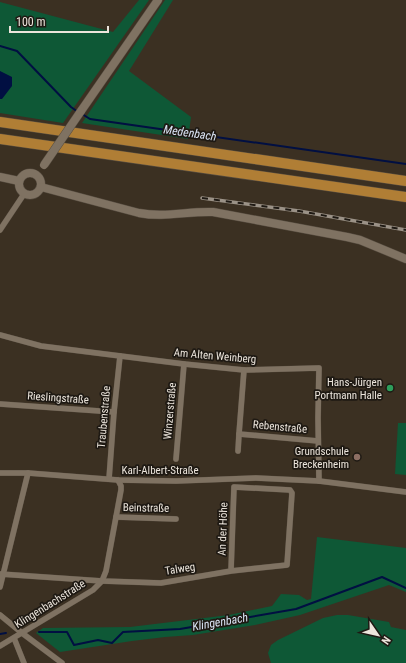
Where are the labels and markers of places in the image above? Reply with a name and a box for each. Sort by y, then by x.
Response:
place label: Hans-Jürgen Portmann Halle [315,376,382,402]
marker: Hans-Jürgen Portmann Halle [385,383,395,393]
place label: Grundschule Breckenheim [293,445,349,471]
marker: Grundschule Breckenheim [352,452,362,462]

